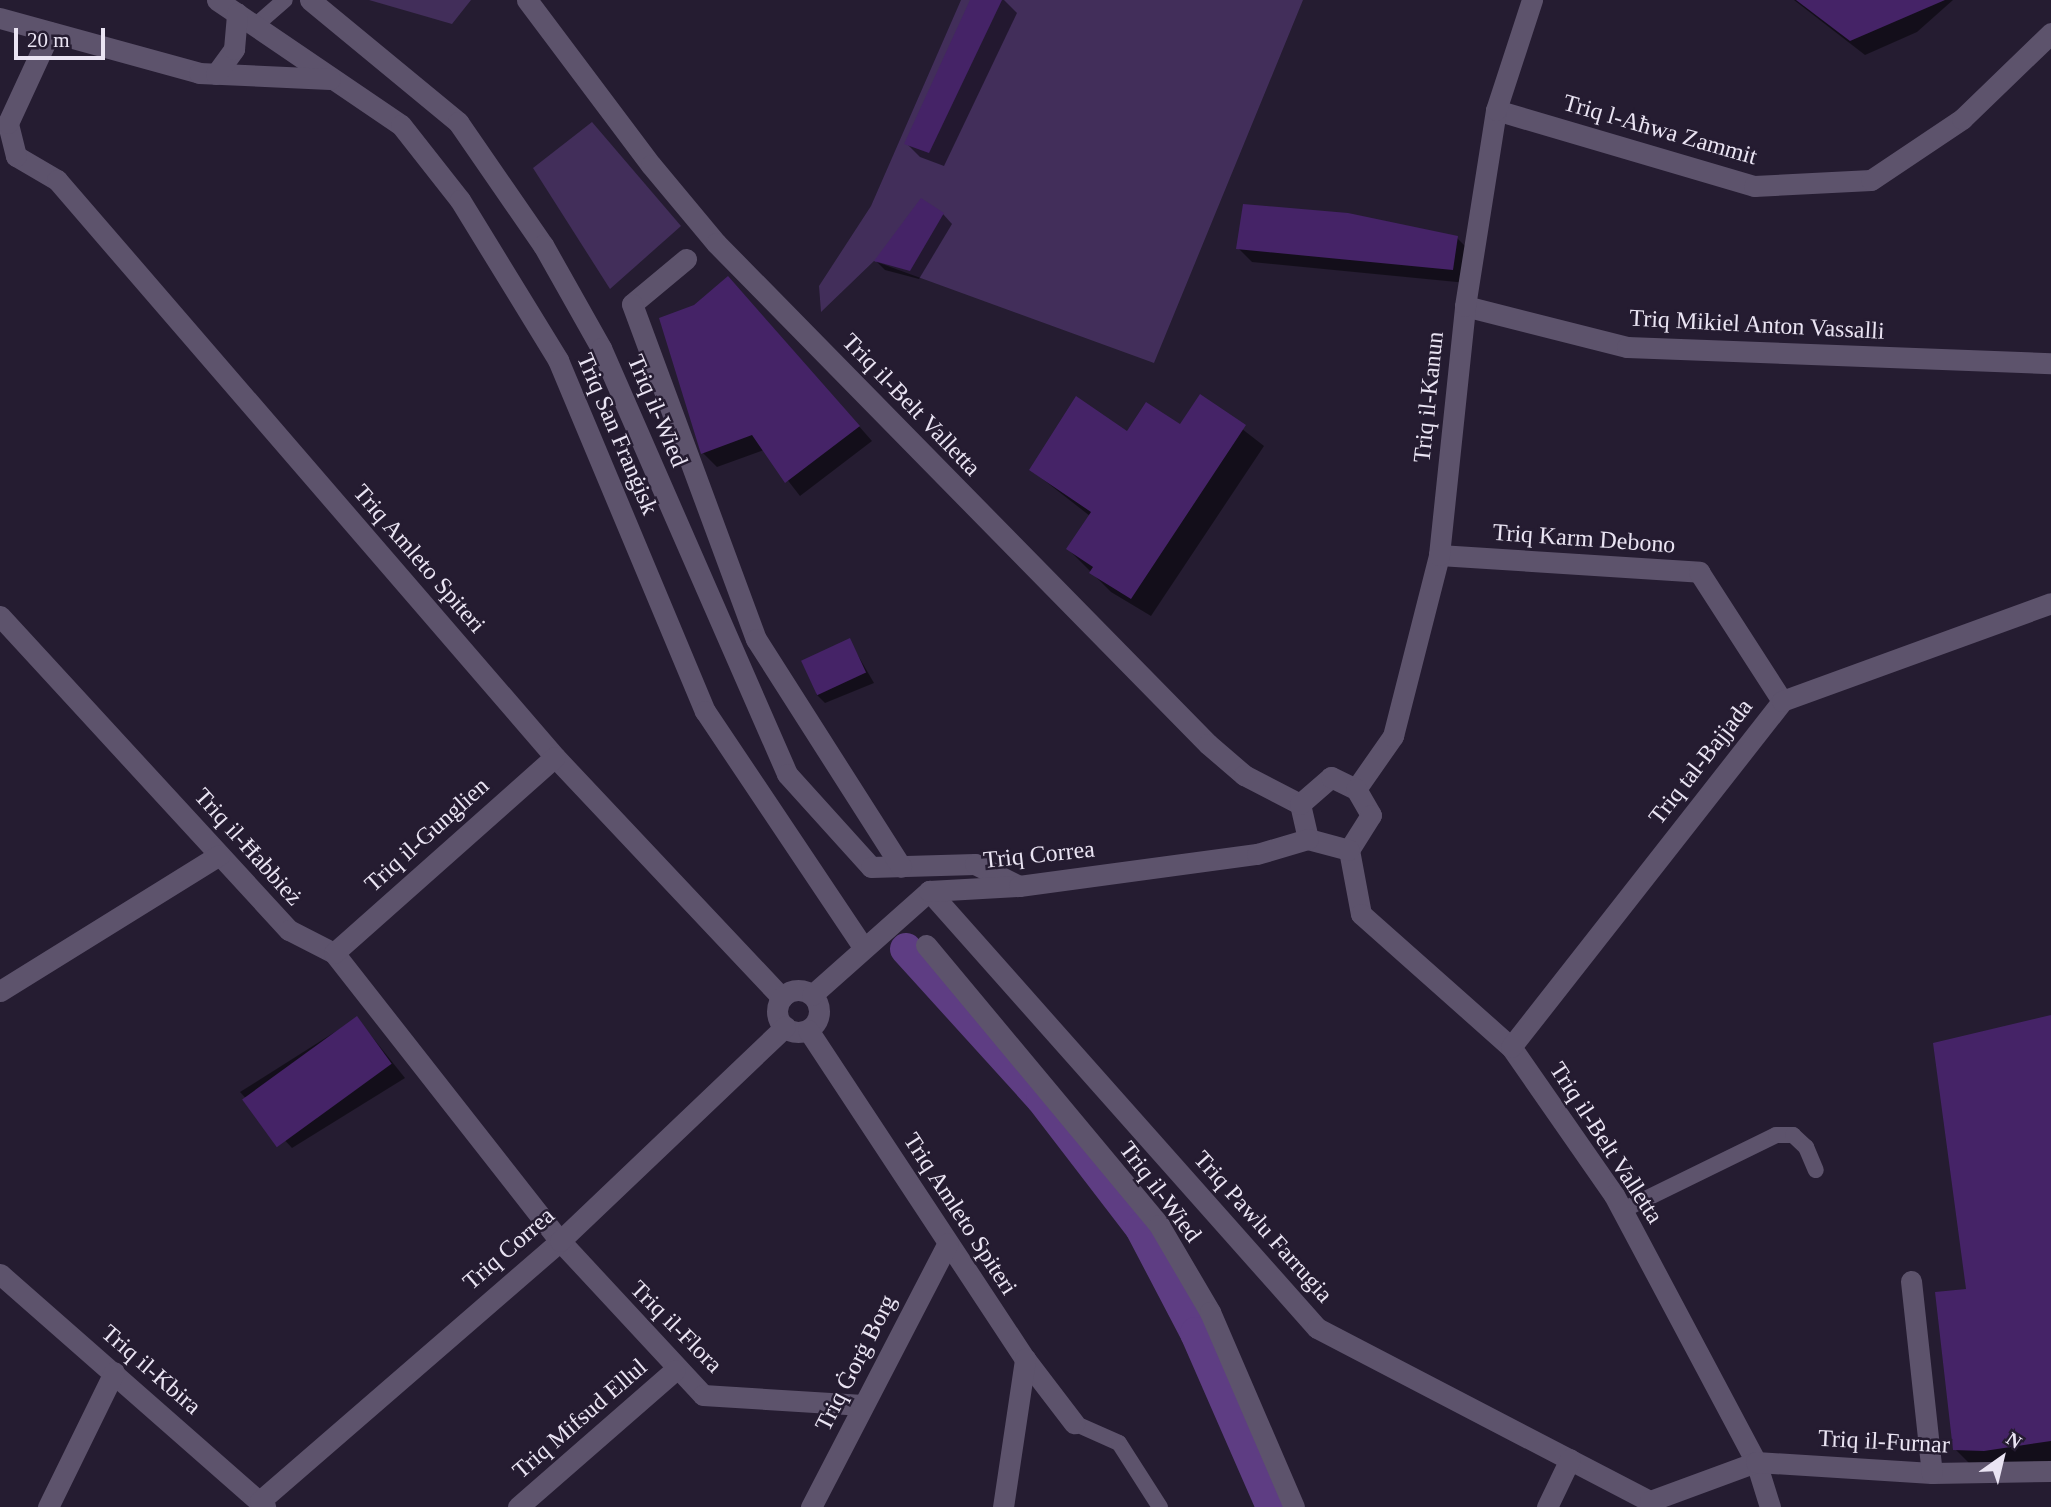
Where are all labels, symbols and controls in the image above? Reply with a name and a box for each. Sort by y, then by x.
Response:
scale bar [18,14,108,58]
text: 20 m [27,28,70,52]
street label: Triq l-Aħwa Zammit [1560,89,1760,171]
street label: Triq Mikiel Anton Vassalli [1628,304,1886,346]
street label: Triq il-Belt Valletta [836,328,986,482]
street label: Triq il-Kanun [1408,330,1450,464]
street label: Triq San Franġisk [570,349,664,519]
street label: Triq il-Wied [621,351,693,471]
street label: Triq Amleto Spiteri [346,478,492,640]
street label: Triq Karm Debono [1492,518,1676,560]
street label: Triq tal-Bajjada [1643,693,1759,831]
street label: Triq il-Gunglien [359,772,495,898]
street label: Triq il-Ħabbież [188,782,308,912]
street label: Triq Correa [982,835,1096,875]
street label: Triq il-Belt Valletta [1543,1057,1669,1229]
street label: Triq Amleto Spiteri [897,1127,1023,1301]
street label: Triq il-Wied [1113,1136,1207,1248]
street label: Triq Pawlu Farrugia [1187,1145,1339,1309]
street label: Triq Correa [457,1201,561,1297]
street label: Triq il-Flora [624,1275,728,1379]
street label: Triq Ġorġ Borg [809,1290,903,1436]
street label: Triq il-Kbira [95,1319,207,1421]
street label: Triq Mifsud Ellul [507,1353,653,1485]
north arrow [1967,1423,2037,1493]
street label: Triq il-Furnar [1817,1424,1951,1460]
text: N [2002,1428,2026,1453]

